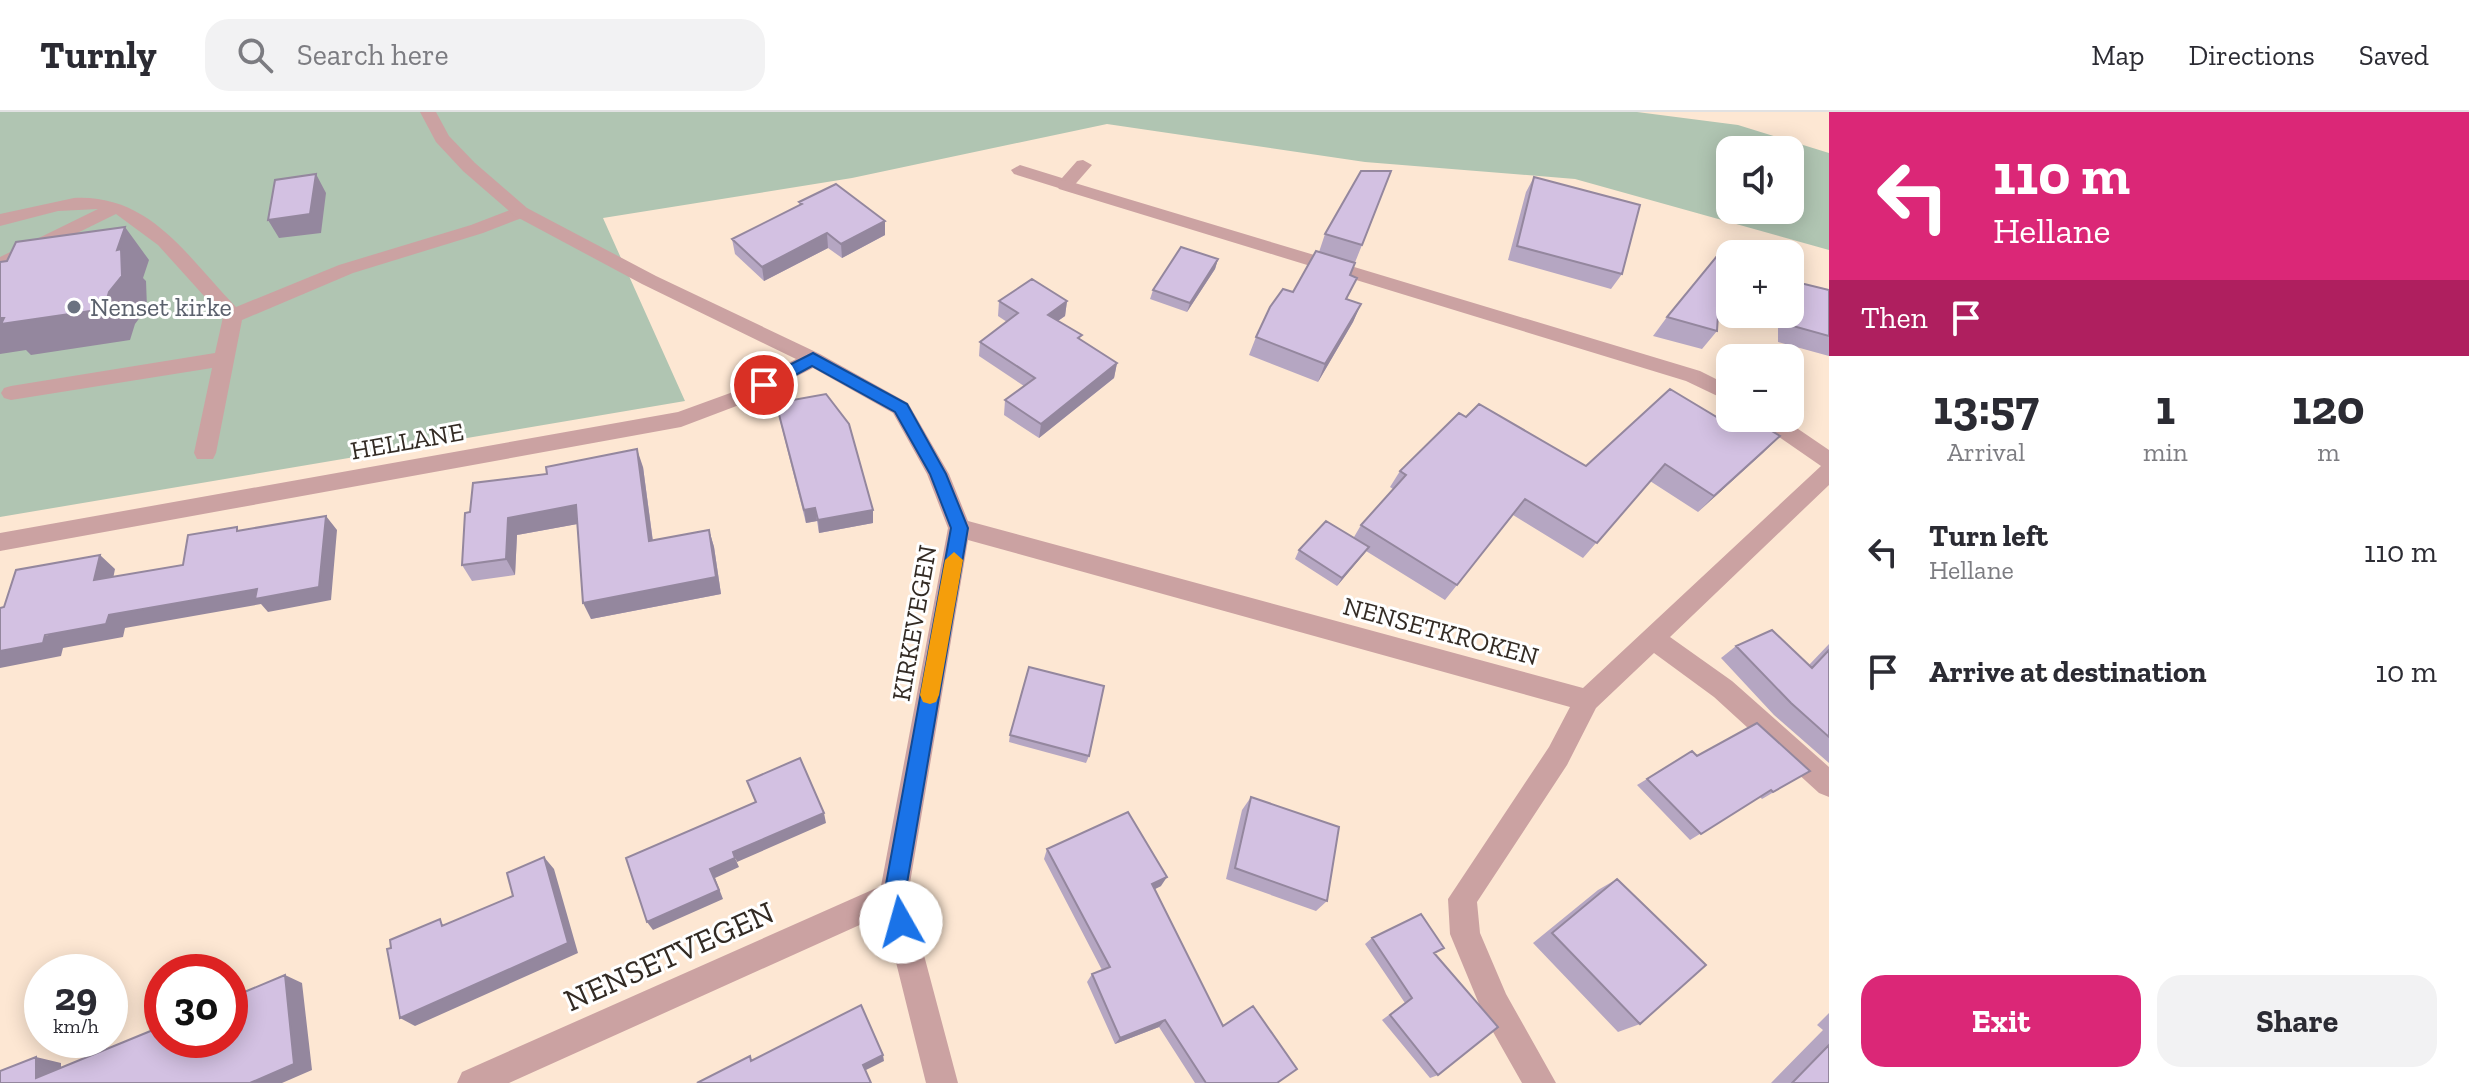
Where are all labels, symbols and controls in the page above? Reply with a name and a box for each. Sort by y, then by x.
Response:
search box [205,19,765,91]
text: Turnly [40,32,157,78]
icon: search [233,33,277,77]
text: Search here [297,37,449,73]
text: Map [2091,39,2144,72]
text: Directions [2188,39,2315,72]
text: Saved [2359,39,2429,72]
map controls [1716,136,1804,432]
button: sound [1716,136,1804,224]
text: 110 m [1993,141,2130,208]
icon: left [1861,144,1965,248]
text: Hellane [1993,209,2110,252]
button: + [1716,240,1804,328]
place label: Nenset kirke [90,291,232,323]
icon: arrive [1944,296,1988,340]
marker: Nenset kirke [65,298,83,316]
text: Then [1861,300,1928,336]
button: − [1716,344,1804,432]
pin [730,351,798,419]
icon: arrive [742,363,786,407]
text: 13:57 [1933,379,2039,436]
text: 1 [2156,379,2175,436]
text: 120 [2292,379,2365,436]
street label: HELLANE [348,415,466,467]
text: Arrival [1947,436,2025,468]
text: min [2143,436,2188,468]
text: m [2317,436,2340,468]
text: Turn left [1929,518,2048,554]
icon: left [1861,530,1905,574]
text: 110 m [2364,534,2437,570]
street label: KIRKEVEGEN [885,543,943,703]
text: Hellane [1929,554,2014,586]
street label: NENSETKROKEN [1340,589,1542,673]
icon: arrive [1861,650,1905,694]
text: Arrive at destination [1929,654,2206,690]
text: 10 m [2375,654,2437,690]
position arrow [859,880,943,964]
street label: NENSETVEGEN [558,893,780,1019]
speed limit sign: 30 [144,954,248,1058]
text: 29 [55,972,97,1020]
button: Exit [1861,975,2141,1067]
button: Share [2157,975,2437,1067]
text: km/h [53,1014,99,1038]

